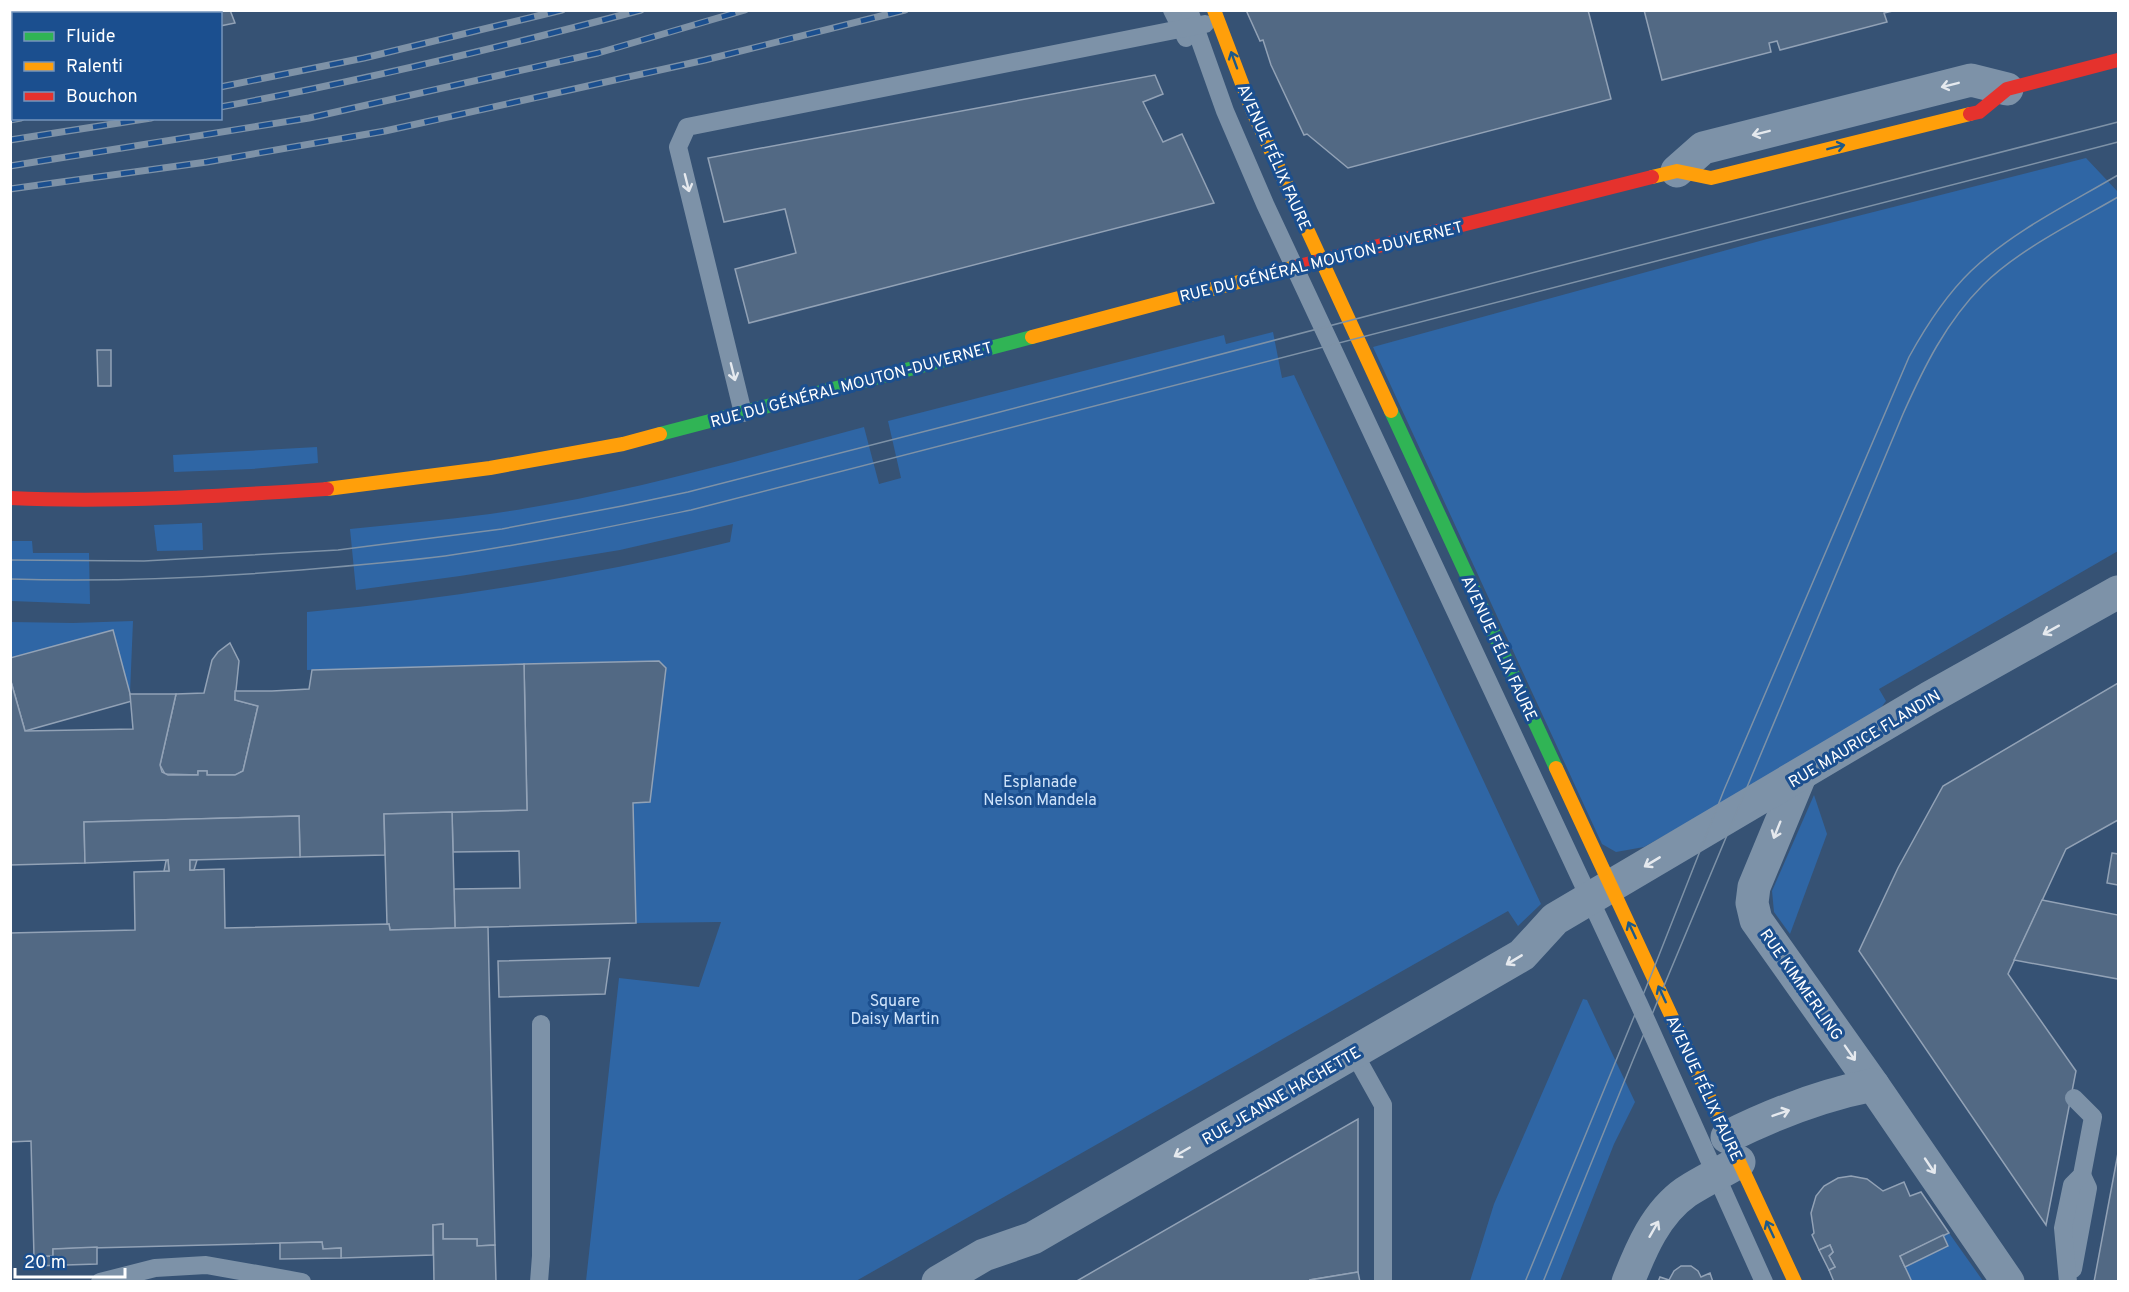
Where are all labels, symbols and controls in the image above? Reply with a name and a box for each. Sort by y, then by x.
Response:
legend [12,12,222,120]
text: Fluide [66,26,115,49]
one-way arrow [1227,51,1238,70]
text: Ralenti [66,56,123,79]
one-way arrow [1941,80,1960,91]
street label: AVENUE FÉLIX FAURE [1232,81,1316,234]
text: Bouchon [66,86,138,109]
one-way arrow [1752,127,1771,139]
one-way arrow [1826,141,1845,153]
one-way arrow [681,173,693,192]
street label: RUE DU GÉNÉRAL MOUTON-DUVERNET [1177,216,1465,308]
street label: RUE DU GÉNÉRAL MOUTON-DUVERNET [708,337,995,433]
one-way arrow [727,362,739,381]
street label: AVENUE FÉLIX FAURE [1456,572,1543,725]
one-way arrow [2043,624,2060,636]
street label: RUE MAURICE FLANDIN [1785,686,1945,793]
park label: Esplanade Nelson Mandela [983,773,1097,811]
one-way arrow [1771,820,1782,839]
one-way arrow [1644,857,1661,869]
one-way arrow [1625,922,1637,940]
street label: RUE KIMMERLING [1755,926,1846,1045]
one-way arrow [1506,954,1523,966]
one-way arrow [1655,986,1667,1004]
park label: Square Daisy Martin [851,992,939,1030]
street label: AVENUE FÉLIX FAURE [1661,1012,1748,1165]
street label: RUE JEANNE HACHETTE [1199,1043,1365,1150]
one-way arrow [1844,1045,1856,1061]
one-way arrow [1771,1106,1789,1117]
one-way arrow [1174,1147,1191,1159]
one-way arrow [1923,1157,1936,1174]
one-way arrow [1763,1220,1775,1238]
one-way arrow [1648,1221,1660,1238]
scale bar [15,1241,124,1279]
text: 20 m [24,1252,66,1275]

